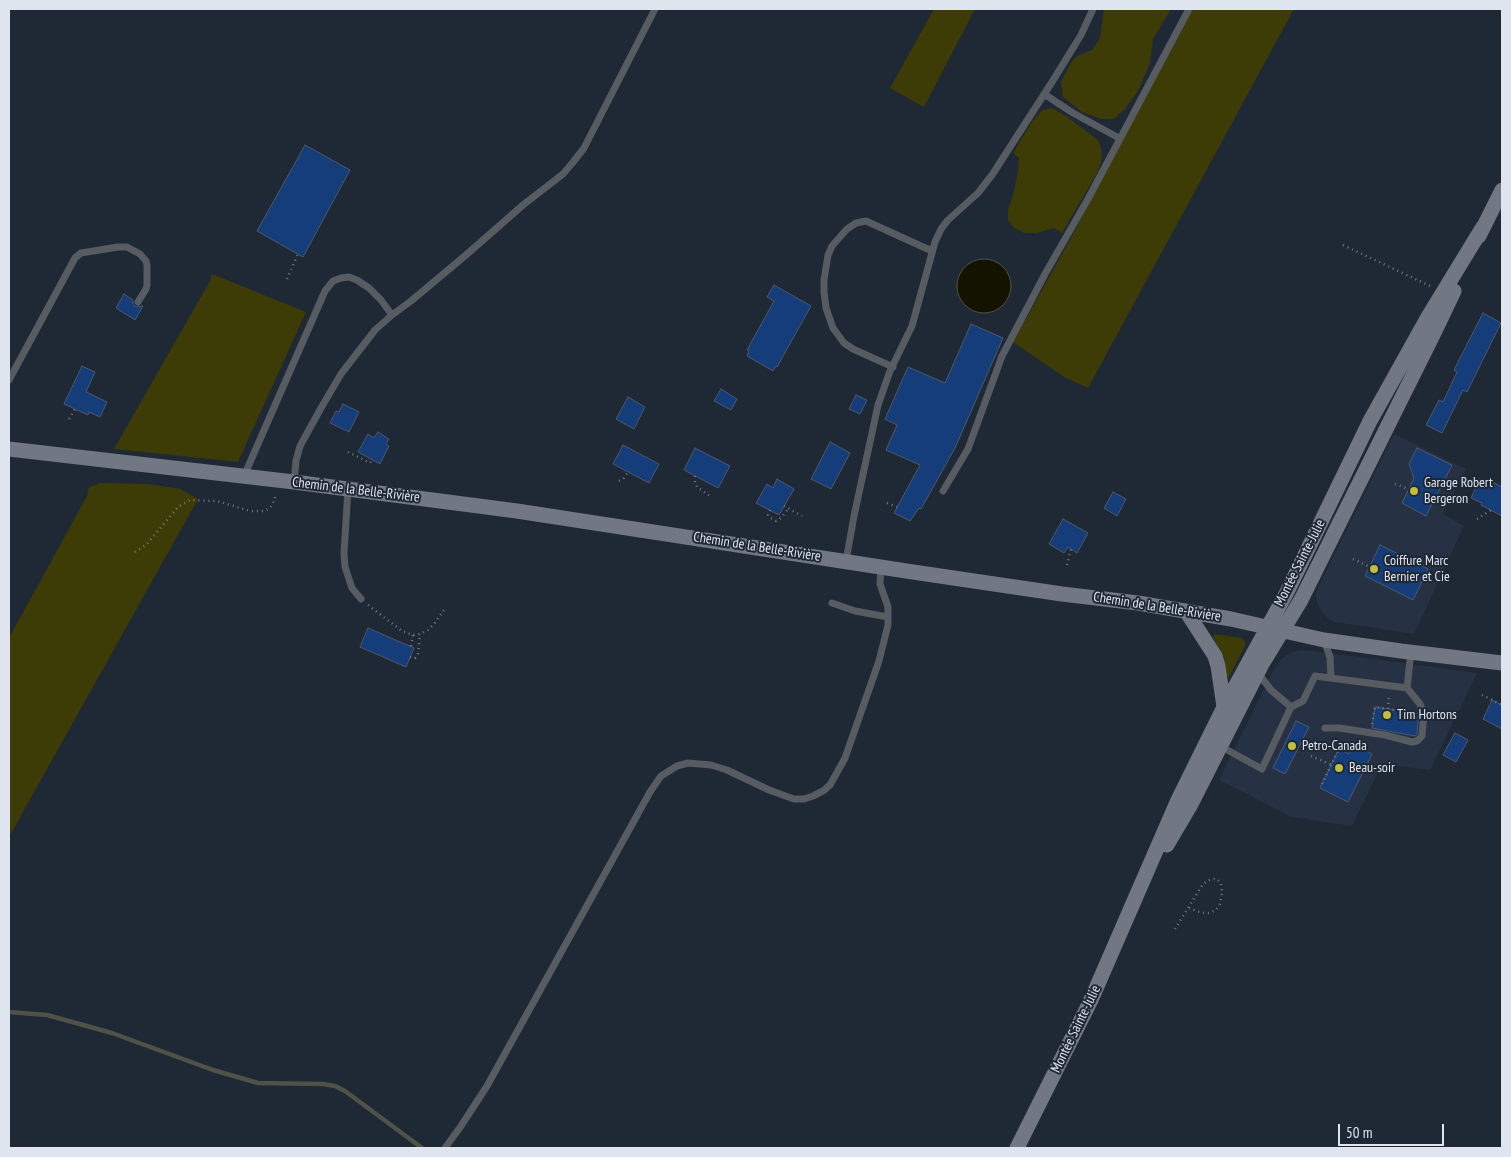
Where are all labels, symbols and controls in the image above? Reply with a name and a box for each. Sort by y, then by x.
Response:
street label: Chemin de la Belle-Rivière [291,474,421,506]
place label: Garage Robert Bergeron [1424,475,1493,508]
marker: Garage Robert Bergeron [1408,485,1420,497]
street label: Montée Sainte-Julie [1271,517,1329,609]
street label: Chemin de la Belle-Rivière [692,529,822,565]
place label: Coiffure Marc Bernier et Cie [1384,553,1450,586]
marker: Coiffure Marc Bernier et Cie [1368,563,1380,575]
street label: Chemin de la Belle-Rivière [1092,589,1222,625]
place label: Tim Hortons [1397,707,1457,723]
marker: Tim Hortons [1381,709,1393,721]
place label: Petro-Canada [1302,738,1367,754]
marker: Petro-Canada [1286,740,1298,752]
place label: Beau-soir [1349,760,1395,776]
marker: Beau-soir [1333,762,1345,774]
street label: Montée Sainte-Julie [1048,983,1104,1075]
scale bar [1341,1114,1447,1146]
text: 50 m [1346,1123,1372,1142]

